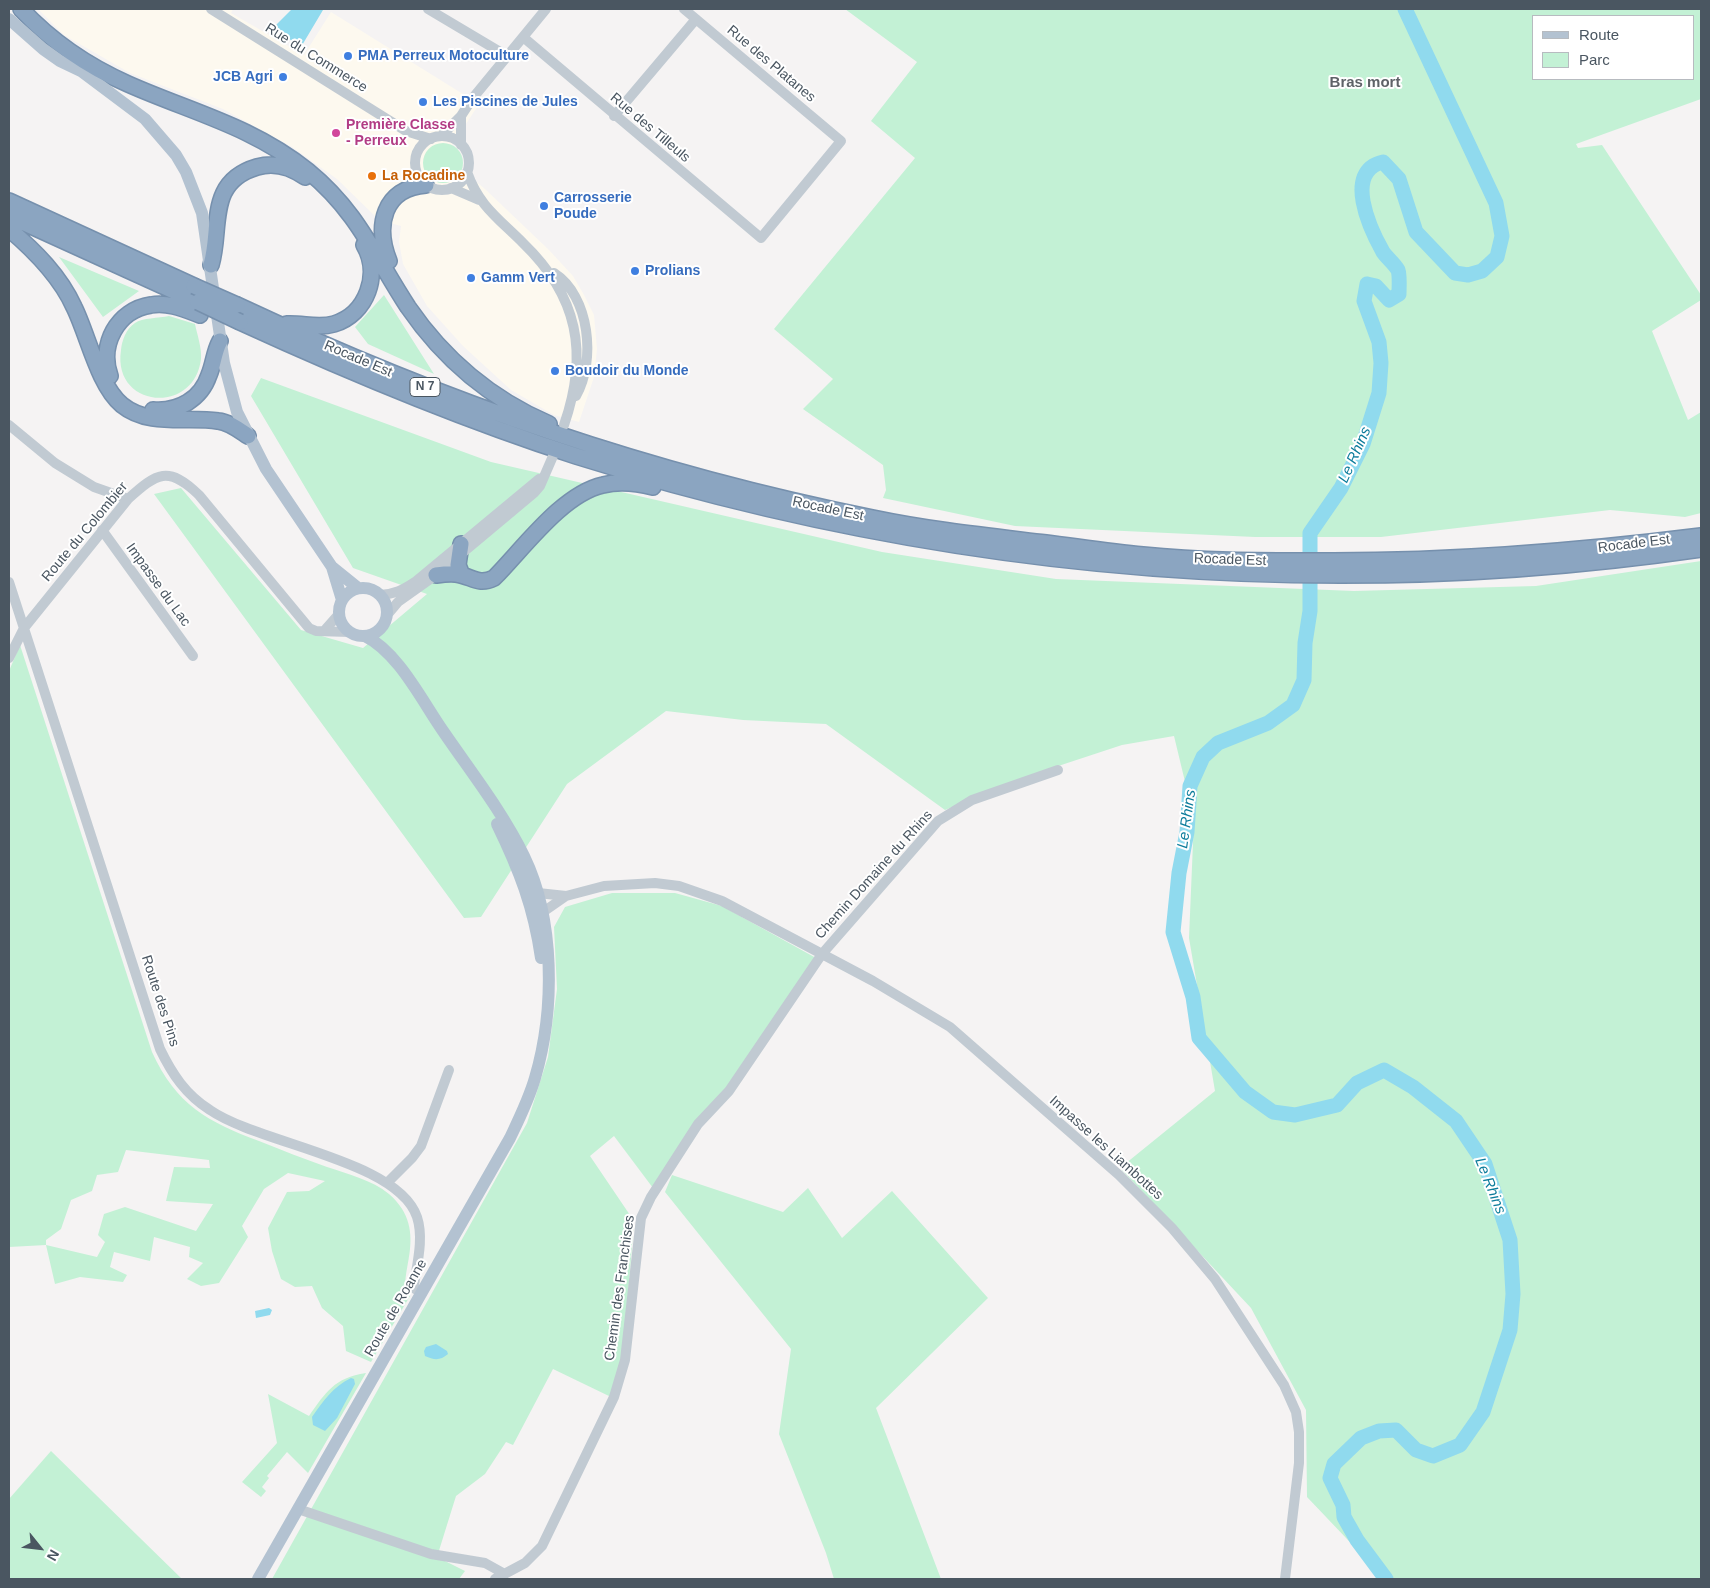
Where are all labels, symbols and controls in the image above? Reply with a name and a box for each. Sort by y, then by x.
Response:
legend [1532,15,1695,80]
street label: Rue du Commerce [262,20,370,96]
street label: Rue des Platanes [723,22,819,106]
text: Route [1579,26,1619,43]
place label: PMA Perreux Motoculture [358,48,529,64]
marker: PMA Perreux Motoculture [342,50,354,62]
text: Parc [1579,51,1610,68]
place label: JCB Agri [213,69,273,85]
marker: JCB Agri [277,71,289,83]
district label: Bras mort [1330,74,1400,92]
street label: Rue des Tilleuls [607,90,693,166]
place label: Les Piscines de Jules [433,94,578,110]
marker: Les Piscines de Jules [417,96,429,108]
place label: Première Classe - Perreux [346,117,455,150]
marker: Première Classe - Perreux [330,127,342,139]
place label: La Rocadine [382,168,465,184]
marker: La Rocadine [366,170,378,182]
place label: Carrosserie Poude [554,190,632,222]
marker: Carrosserie Poude [538,200,550,212]
place label: Prolians [645,263,700,279]
marker: Prolians [629,265,641,277]
place label: Gamm Vert [481,270,555,286]
marker: Gamm Vert [465,272,477,284]
street label: Rocade Est [321,337,395,381]
place label: Boudoir du Monde [565,363,689,379]
marker: Boudoir du Monde [549,365,561,377]
road number: N 7 [410,378,440,397]
water label: Le Rhins [1335,424,1375,486]
street label: Route du Colombier [39,479,131,585]
street label: Rocade Est [791,493,865,525]
street label: Rocade Est [1597,531,1671,557]
street label: Impasse du Lac [122,540,194,630]
street label: Rocade Est [1194,550,1266,570]
water label: Le Rhins [1174,788,1200,850]
street label: Chemin Domaine du Rhins [812,807,936,943]
street label: Route des Pins [137,953,183,1049]
street label: Impasse les Liambottes [1046,1093,1166,1203]
water label: Le Rhins [1471,1155,1509,1217]
street label: Chemin des Franchises [601,1214,639,1362]
street label: Route de Roanne [361,1256,431,1360]
north arrow [15,1523,65,1573]
text: N [44,1547,63,1564]

